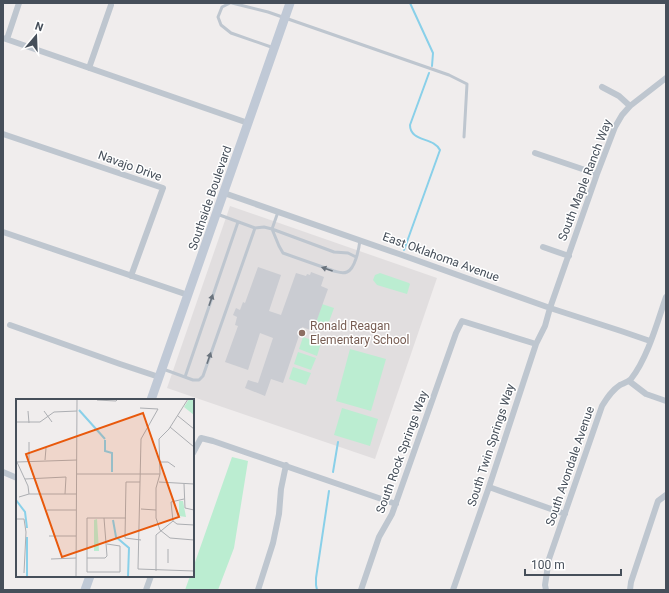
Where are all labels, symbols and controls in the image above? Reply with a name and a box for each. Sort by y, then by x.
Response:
north arrow [16,16,56,56]
text: N [33,20,45,35]
street label: South Maple Ranch Way [555,117,615,243]
street label: Southside Boulevard [186,144,234,252]
street label: Navajo Drive [96,148,164,184]
street label: East Oklahoma Avenue [381,229,501,285]
one-way arrow [321,265,333,271]
one-way arrow [209,294,215,306]
place label: Ronald Reagan Elementary School [310,319,410,347]
marker: Ronald Reagan Elementary School [297,328,307,338]
one-way arrow [207,352,213,364]
street label: South Twin Springs Way [465,382,518,508]
street label: South Rock Springs Way [373,388,431,515]
inset map [16,399,194,577]
street label: South Avondale Avenue [543,404,597,528]
scale bar [525,551,621,577]
text: 100 m [531,558,565,572]

